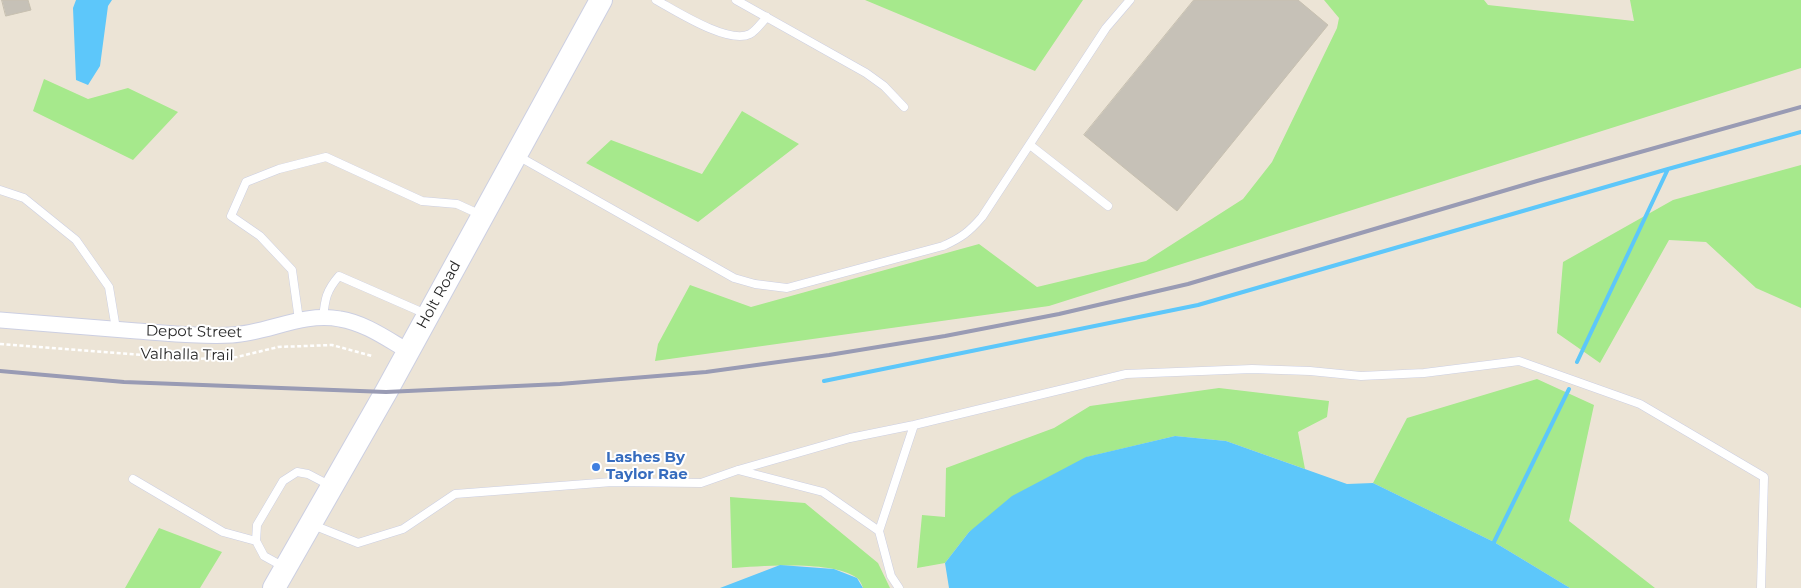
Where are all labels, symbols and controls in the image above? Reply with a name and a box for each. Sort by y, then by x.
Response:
street label: Holt Road [413,258,465,332]
street label: Depot Street [146,322,242,342]
street label: Valhalla Trail [140,345,234,365]
place label: Lashes By Taylor Rae [606,449,688,484]
marker: Lashes By Taylor Rae [590,461,602,473]

